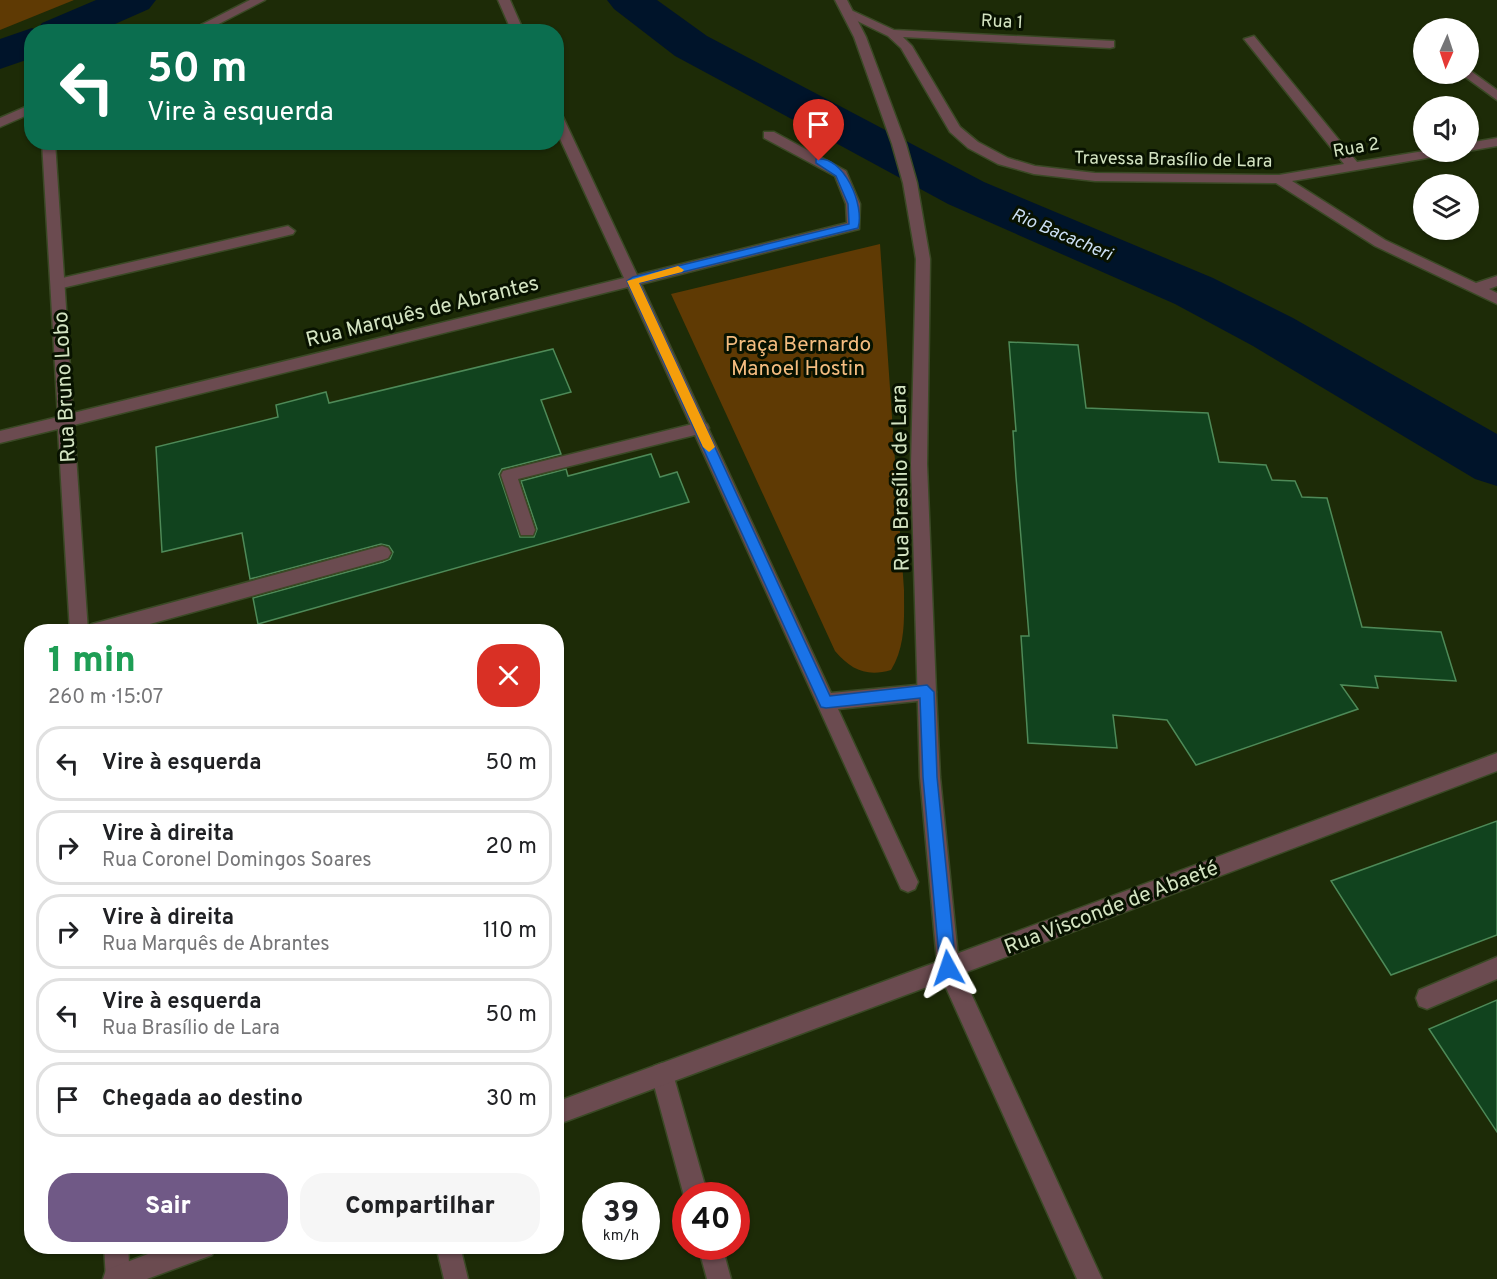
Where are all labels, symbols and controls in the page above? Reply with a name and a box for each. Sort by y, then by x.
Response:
street label: Rua 1 [980,10,1024,35]
north arrow [1413,18,1479,84]
map controls [1413,18,1479,240]
text: 50 m [147,44,248,97]
icon: left [48,48,126,126]
text: Vire à esquerda [147,96,334,130]
button: sound [1413,96,1479,162]
pin [793,99,844,161]
icon: arrive [802,108,835,141]
street label: Rua 2 [1331,133,1381,164]
street label: Travessa Brasílio de Lara [1074,147,1272,174]
button: layers [1413,174,1479,240]
water label: Rio Bacacheri [1008,204,1117,268]
street label: Rua Marquês de Abrantes [303,270,542,354]
street label: Rua Bruno Lobo [48,311,83,463]
park label: Praça Bernardo Manoel Hostin [725,332,871,383]
street label: Rua Brasílio de Lara [886,384,917,572]
text: 1 min [48,639,136,685]
button: close [477,644,540,707]
text: 260 m · 15:07 [48,685,163,711]
icon: left [51,747,84,780]
text: Vire à esquerda [102,750,261,777]
text: 50 m [485,750,537,777]
text: Vire à direita [102,821,234,848]
icon: right [51,831,84,864]
text: 20 m [486,834,537,861]
text: Rua Coronel Domingos Soares [102,848,372,874]
street label: Rua Visconde de Abaeté [1001,855,1222,962]
text: Vire à direita [102,905,234,932]
icon: right [51,915,84,948]
text: 110 m [483,918,537,945]
text: Rua Marquês de Abrantes [102,932,330,958]
position arrow [916,936,980,1000]
text: Vire à esquerda [102,989,261,1016]
icon: left [51,999,84,1032]
text: 50 m [485,1002,537,1029]
text: Rua Brasílio de Lara [102,1016,280,1042]
icon: arrive [51,1083,84,1116]
text: Chegada ao destino [102,1086,303,1113]
text: 30 m [486,1086,537,1113]
button: Sair [48,1173,288,1242]
button: Compartilhar [300,1173,540,1242]
speed limit sign: 40 [672,1182,750,1260]
text: 39 [603,1195,639,1232]
text: km/h [603,1227,639,1246]

